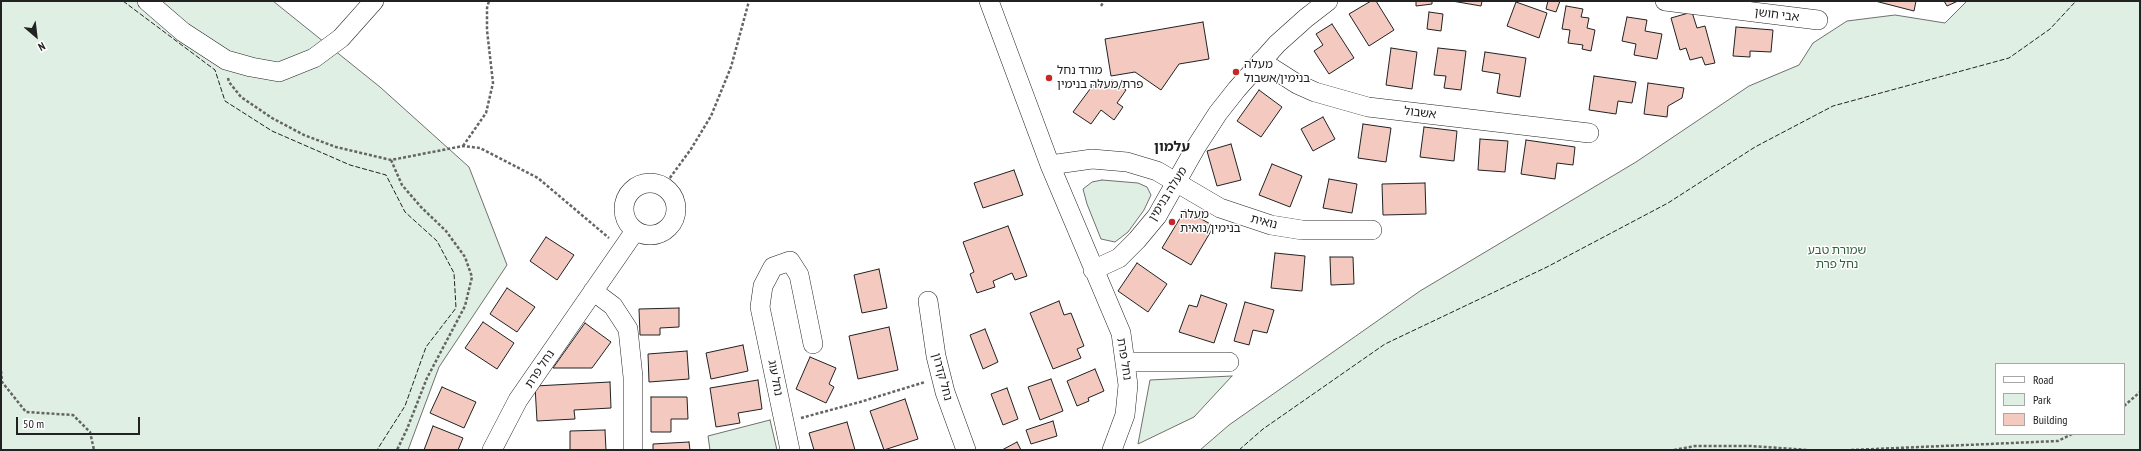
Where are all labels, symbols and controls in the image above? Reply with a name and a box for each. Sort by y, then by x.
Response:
street label: אבי חושן [1754,5,1800,25]
north arrow [16,16,56,56]
text: N [36,39,48,54]
place label: מעלה בנימין/אשבול [1244,58,1310,86]
place label: מורד נחל פרת/מעלה בנימין [1057,64,1143,92]
marker: מעלה בנימין/אשבול [1231,67,1241,77]
marker: מורד נחל פרת/מעלה בנימין [1044,73,1054,83]
street label: אשבול [1403,104,1437,122]
district label: עלמון [1154,139,1190,155]
street label: מעלה בנימין [1146,164,1190,224]
place label: מעלה בנימין/נואית [1180,208,1241,236]
street label: נואית [1249,212,1279,232]
marker: מעלה בנימין/נואית [1167,217,1177,227]
park label: שמורת טבע נחל פרת [1808,244,1866,272]
street label: נחל פרת [1114,337,1134,381]
street label: נחל פרת [522,347,558,391]
street label: נחל קדרון [929,352,955,402]
street label: נחל עוג [764,359,786,397]
legend [1995,363,2125,435]
text: Road [2033,372,2053,387]
text: Park [2033,392,2051,407]
scale bar [18,409,142,435]
text: Building [2033,412,2068,427]
text: 50 m [23,416,44,431]

